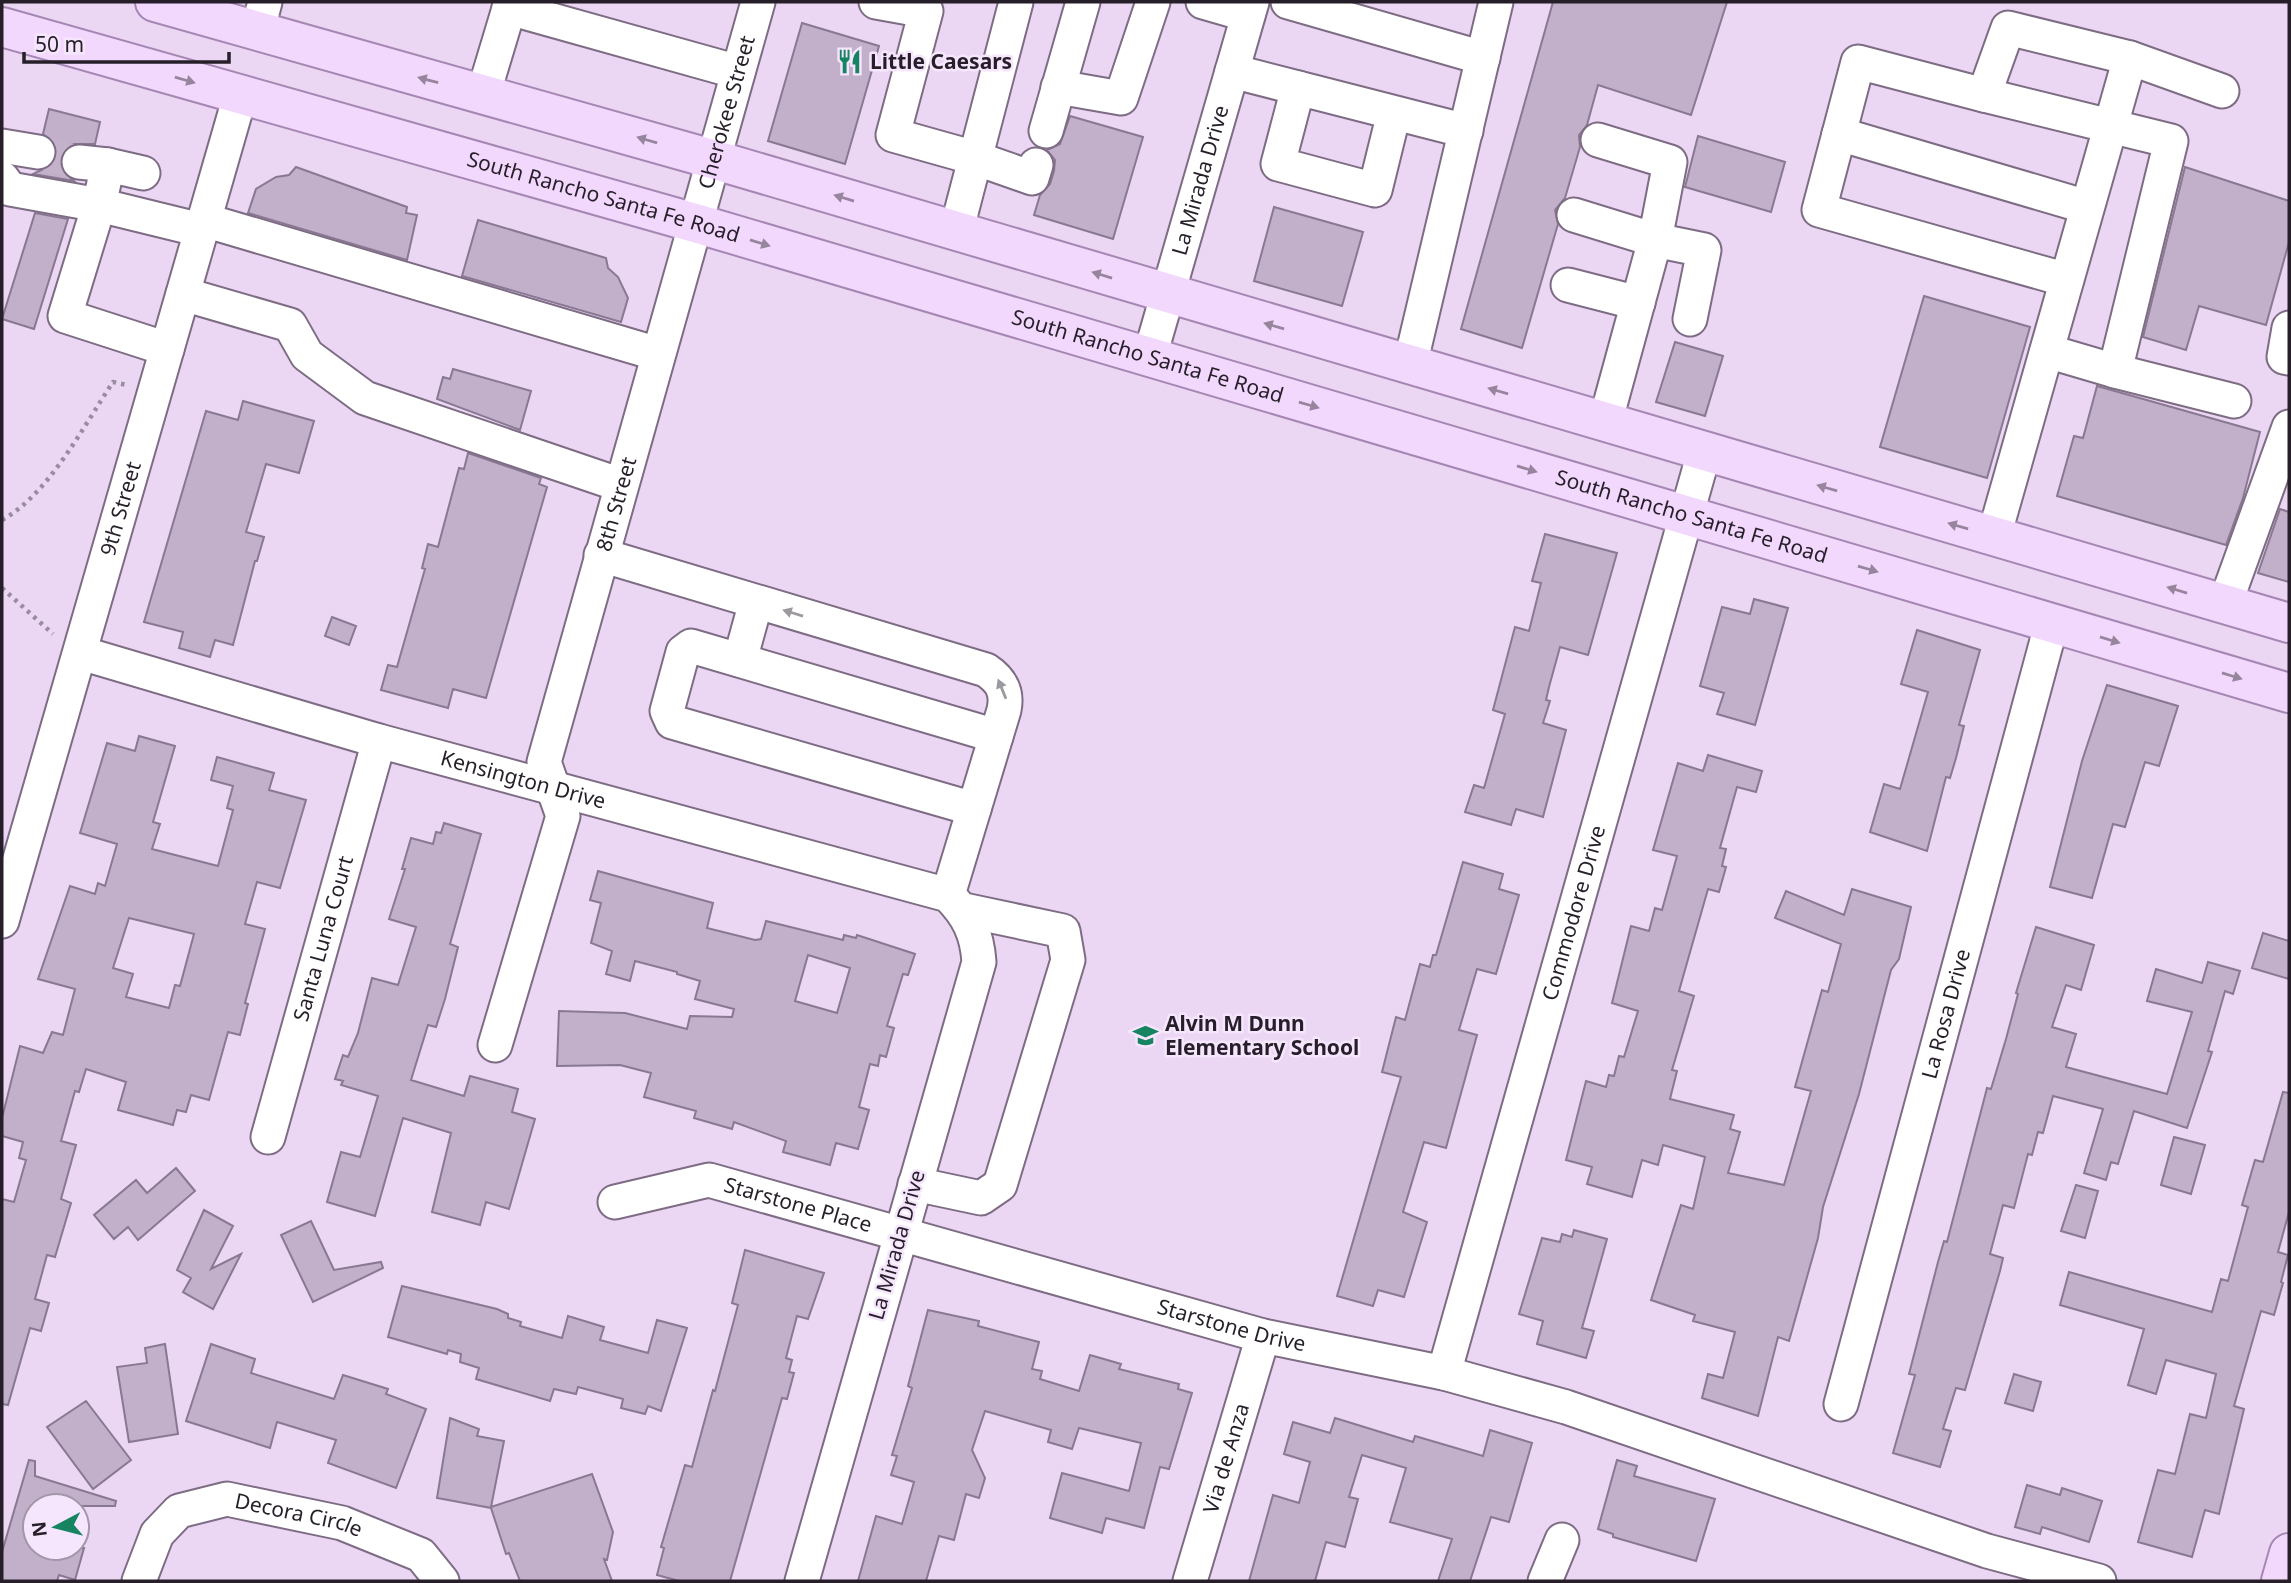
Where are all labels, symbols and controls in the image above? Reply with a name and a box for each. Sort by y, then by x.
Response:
scale bar [24,21,229,65]
text: 50 m [35,30,84,58]
street label: Cherokee Street [691,32,761,192]
place label: Little Caesars [870,47,1012,75]
restaurant icon: Little Caesars [836,48,864,76]
one-way arrow [417,74,438,84]
one-way arrow [174,75,196,86]
street label: La Mirada Drive [1165,102,1235,258]
one-way arrow [636,135,657,145]
street label: South Rancho Santa Fe Road [464,144,743,248]
one-way arrow [833,193,854,203]
one-way arrow [750,238,771,248]
one-way arrow [1092,270,1113,280]
street label: South Rancho Santa Fe Road [1009,302,1287,409]
one-way arrow [1263,320,1284,330]
one-way arrow [1487,385,1508,395]
one-way arrow [1298,400,1320,411]
street label: 8th Street [589,453,642,554]
street label: 9th Street [93,458,147,559]
street label: South Rancho Santa Fe Road [1552,462,1831,569]
one-way arrow [1517,464,1538,475]
one-way arrow [1816,483,1837,493]
one-way arrow [1947,520,1969,531]
one-way arrow [1858,565,1879,575]
one-way arrow [2166,584,2187,594]
one-way arrow [782,607,803,617]
one-way arrow [2100,635,2121,645]
one-way arrow [2221,671,2242,681]
one-way arrow [996,678,1007,699]
street label: Kensington Drive [438,743,609,815]
street label: Commodore Drive [1535,822,1611,1004]
street label: Santa Luna Court [286,852,359,1024]
street label: La Rosa Drive [1914,946,1976,1082]
place label: Alvin M Dunn Elementary School [1165,1009,1359,1061]
school or university icon: Alvin M Dunn Elementary School [1131,1022,1159,1050]
street label: La Mirada Drive [861,1166,931,1323]
street label: Starstone Place [721,1170,875,1238]
street label: Starstone Drive [1154,1292,1308,1357]
street label: Via de Anza [1196,1400,1255,1516]
street label: Decora Circle [233,1486,367,1543]
north arrow [21,1492,91,1562]
text: N [25,1520,53,1538]

